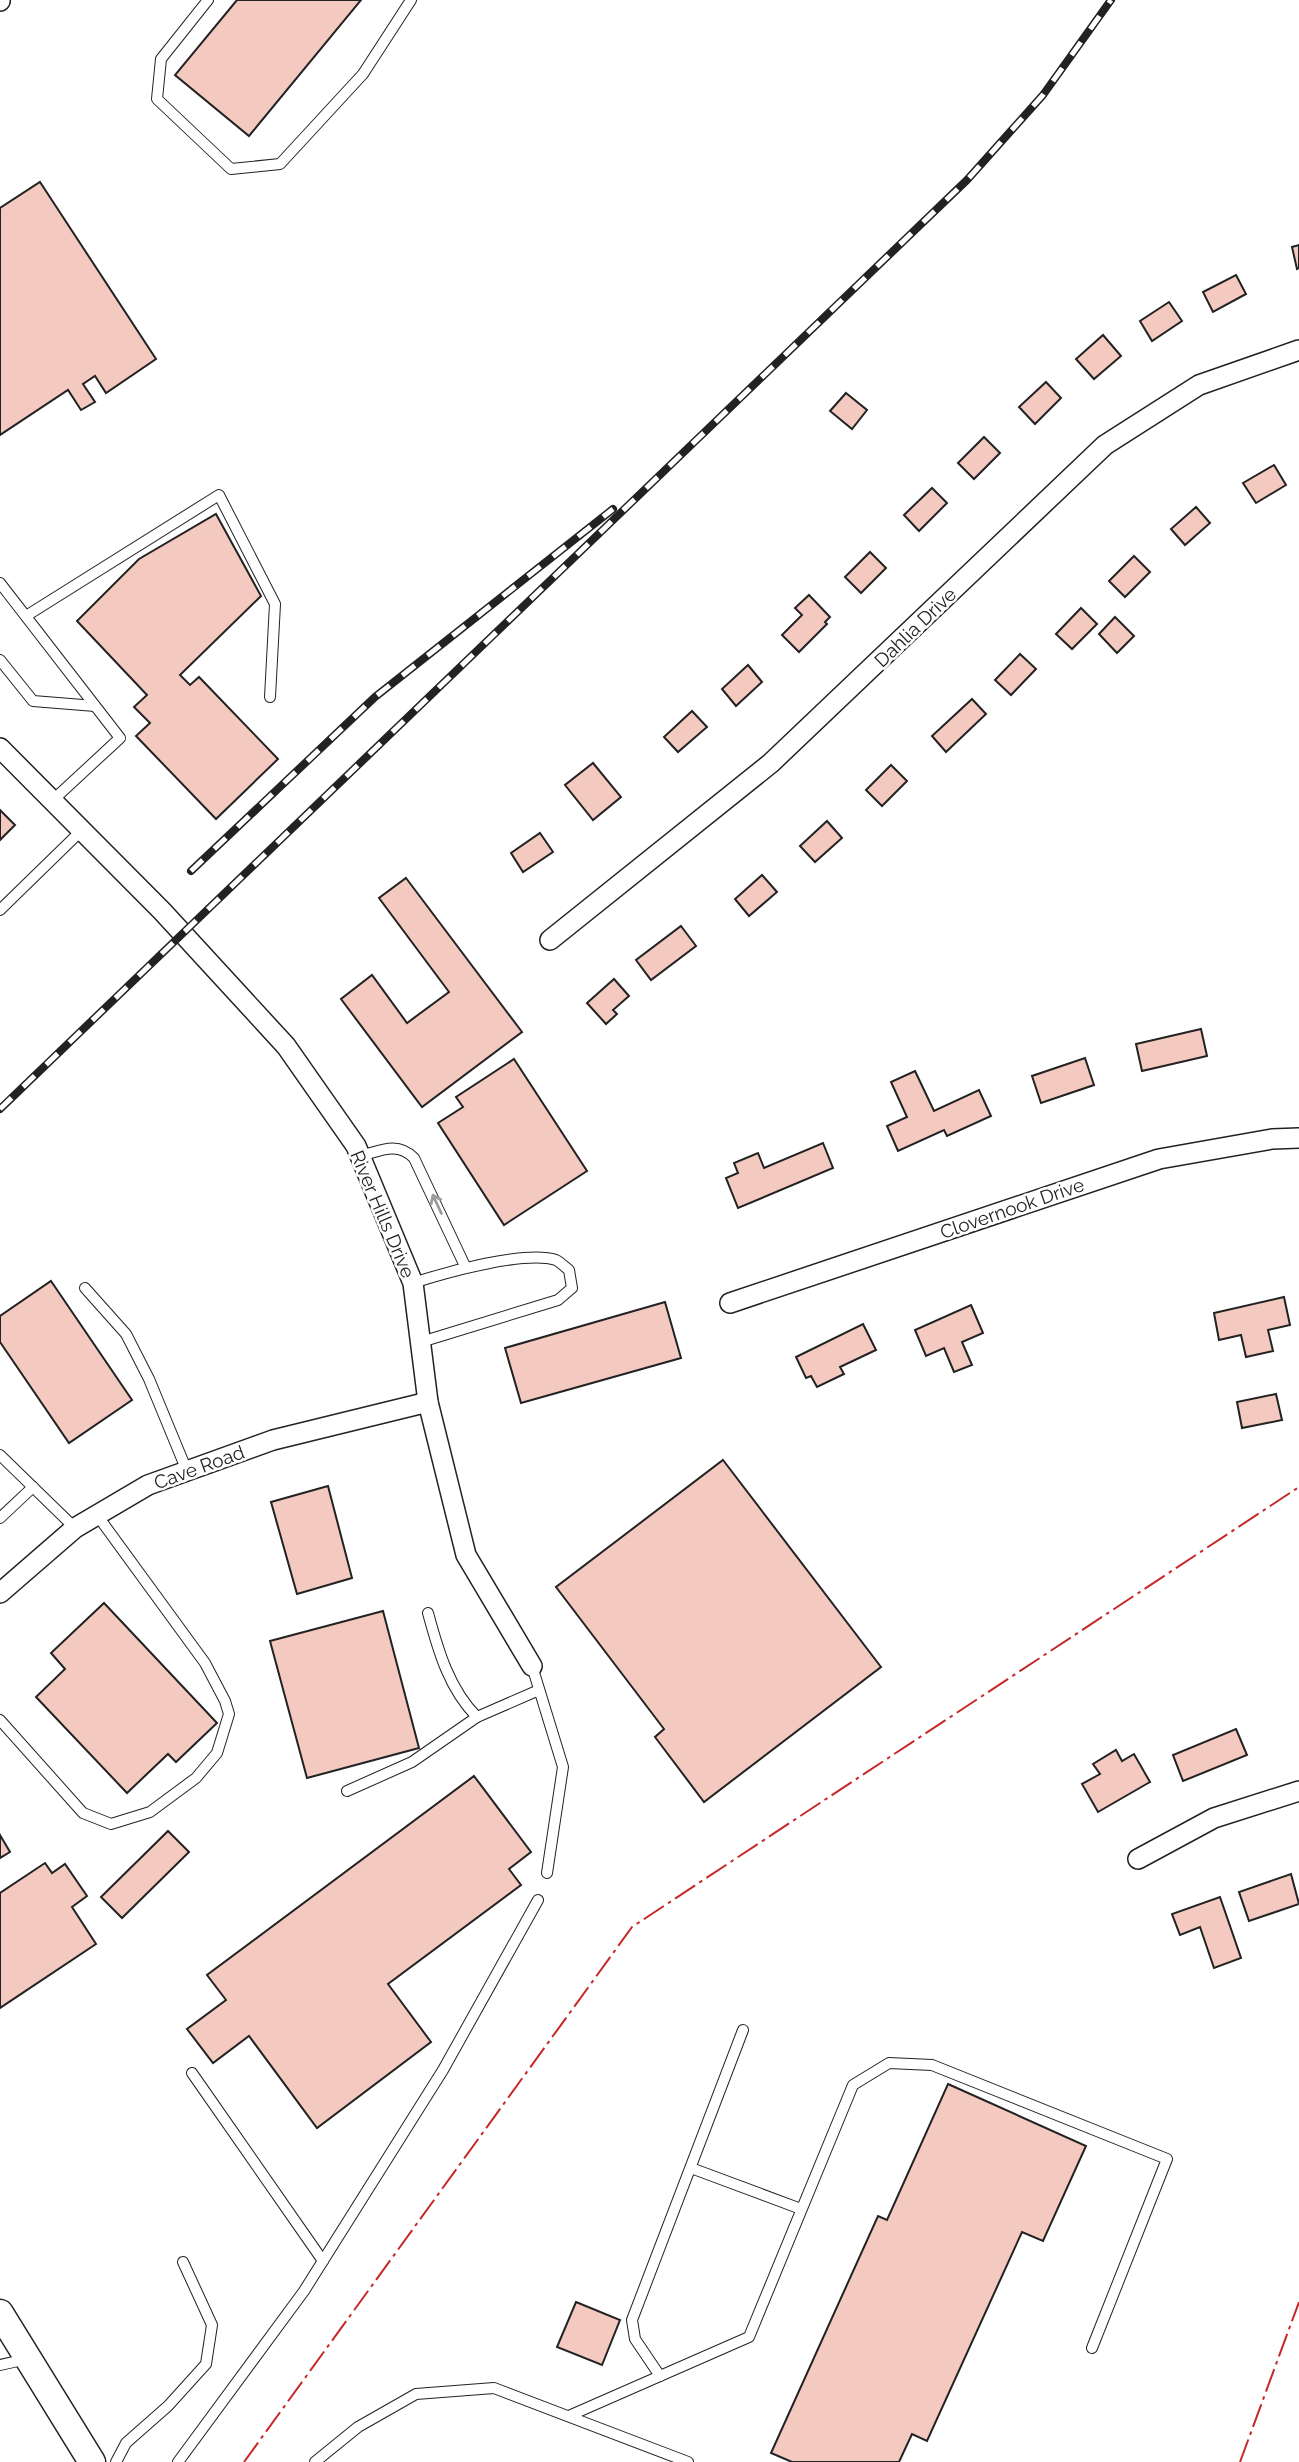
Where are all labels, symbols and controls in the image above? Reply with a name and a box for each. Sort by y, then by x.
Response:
street label: Dahlia Drive [870,583,960,671]
street label: River Hills Drive [346,1147,420,1281]
street label: Clovernook Drive [937,1173,1087,1243]
one-way arrow [430,1194,443,1215]
street label: Cave Road [151,1441,247,1493]

